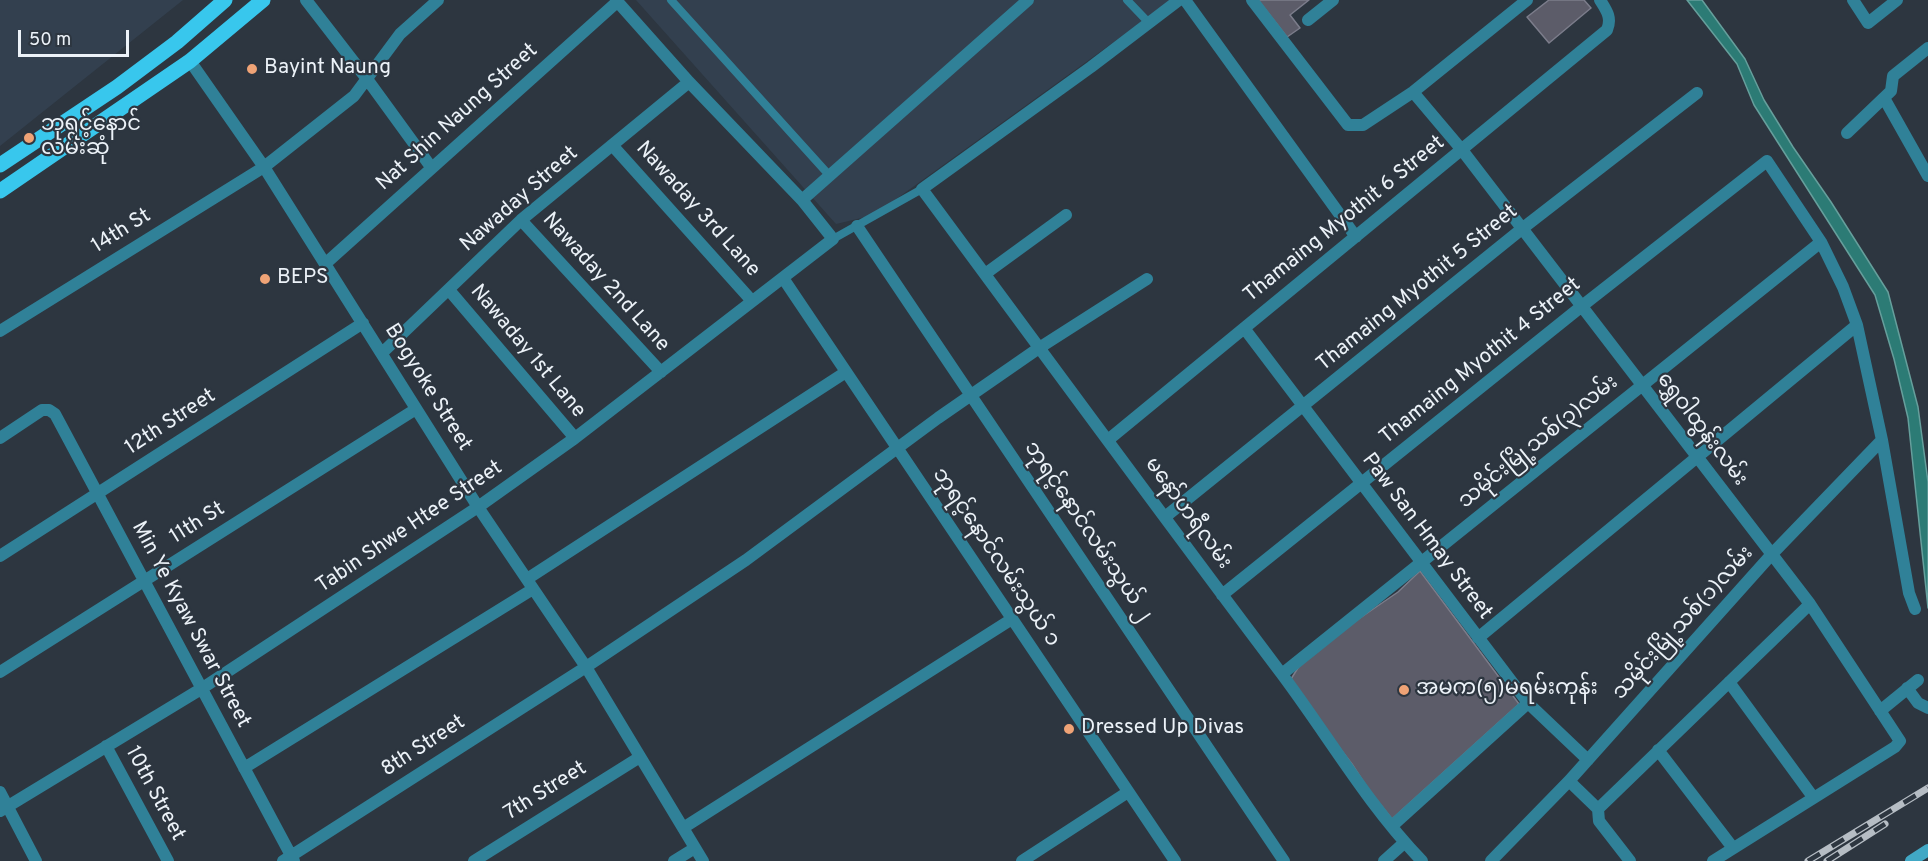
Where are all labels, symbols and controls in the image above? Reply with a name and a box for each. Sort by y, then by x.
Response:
scale bar [21,18,132,56]
text: 50 m [29,29,71,52]
street label: Nat Shin Naung Street [372,39,544,197]
place label: Bayint Naung [264,56,391,82]
marker: Bayint Naung [245,62,259,76]
place label: ဘုရင့်နောင် လမ်းဆုံ [41,113,141,163]
marker: ဘုရင့်နောင် လမ်းဆုံ [22,131,36,145]
street label: Thamaing Myothit 6 Street [1240,131,1450,309]
street label: Nawaday 3rd Lane [630,137,764,283]
street label: Nawaday Street [456,142,584,258]
street label: Thamaing Myothit 5 Street [1312,200,1524,378]
street label: 14th St [88,204,156,260]
street label: Nawaday 2nd Lane [536,208,674,358]
place label: BEPS [277,266,329,292]
marker: BEPS [258,272,272,286]
street label: Thamaing Myothit 4 Street [1375,273,1587,451]
street label: Nawaday 1st Lane [464,280,590,424]
street label: Bogyoke Street [378,320,476,456]
street label: ရွှေဝါထွန်းလမ်း [1650,368,1752,492]
street label: သမိုင်းမြို့သစ်(၃)လမ်း [1454,371,1624,515]
street label: 12th Street [121,384,221,462]
street label: ဘုရင့်နောင်လမ်းသွယ် ၂ [1017,437,1157,627]
street label: Paw San Hmay Street [1355,449,1497,625]
street label: မနော်ဟရီလမ်း [1138,453,1236,575]
street label: Tabin Shwe Htee Street [312,456,508,600]
street label: ဘုရင့်နောင်လမ်းသွယ် ၁ [926,464,1064,652]
street label: 11th St [166,497,230,551]
street label: Min Ye Kyaw Swar Street [125,518,255,732]
street label: သမိုင်းမြို့သစ်(၁)လမ်း [1608,542,1760,706]
place label: အမက(၅)မရမ်းကုန်း [1416,677,1598,703]
marker: အမက(၅)မရမ်းကုန်း [1397,683,1411,697]
street label: 8th Street [377,711,471,783]
place label: Dressed Up Divas [1081,716,1244,742]
marker: Dressed Up Divas [1062,722,1076,736]
street label: 10th Street [119,742,189,846]
street label: 7th Street [500,757,592,827]

